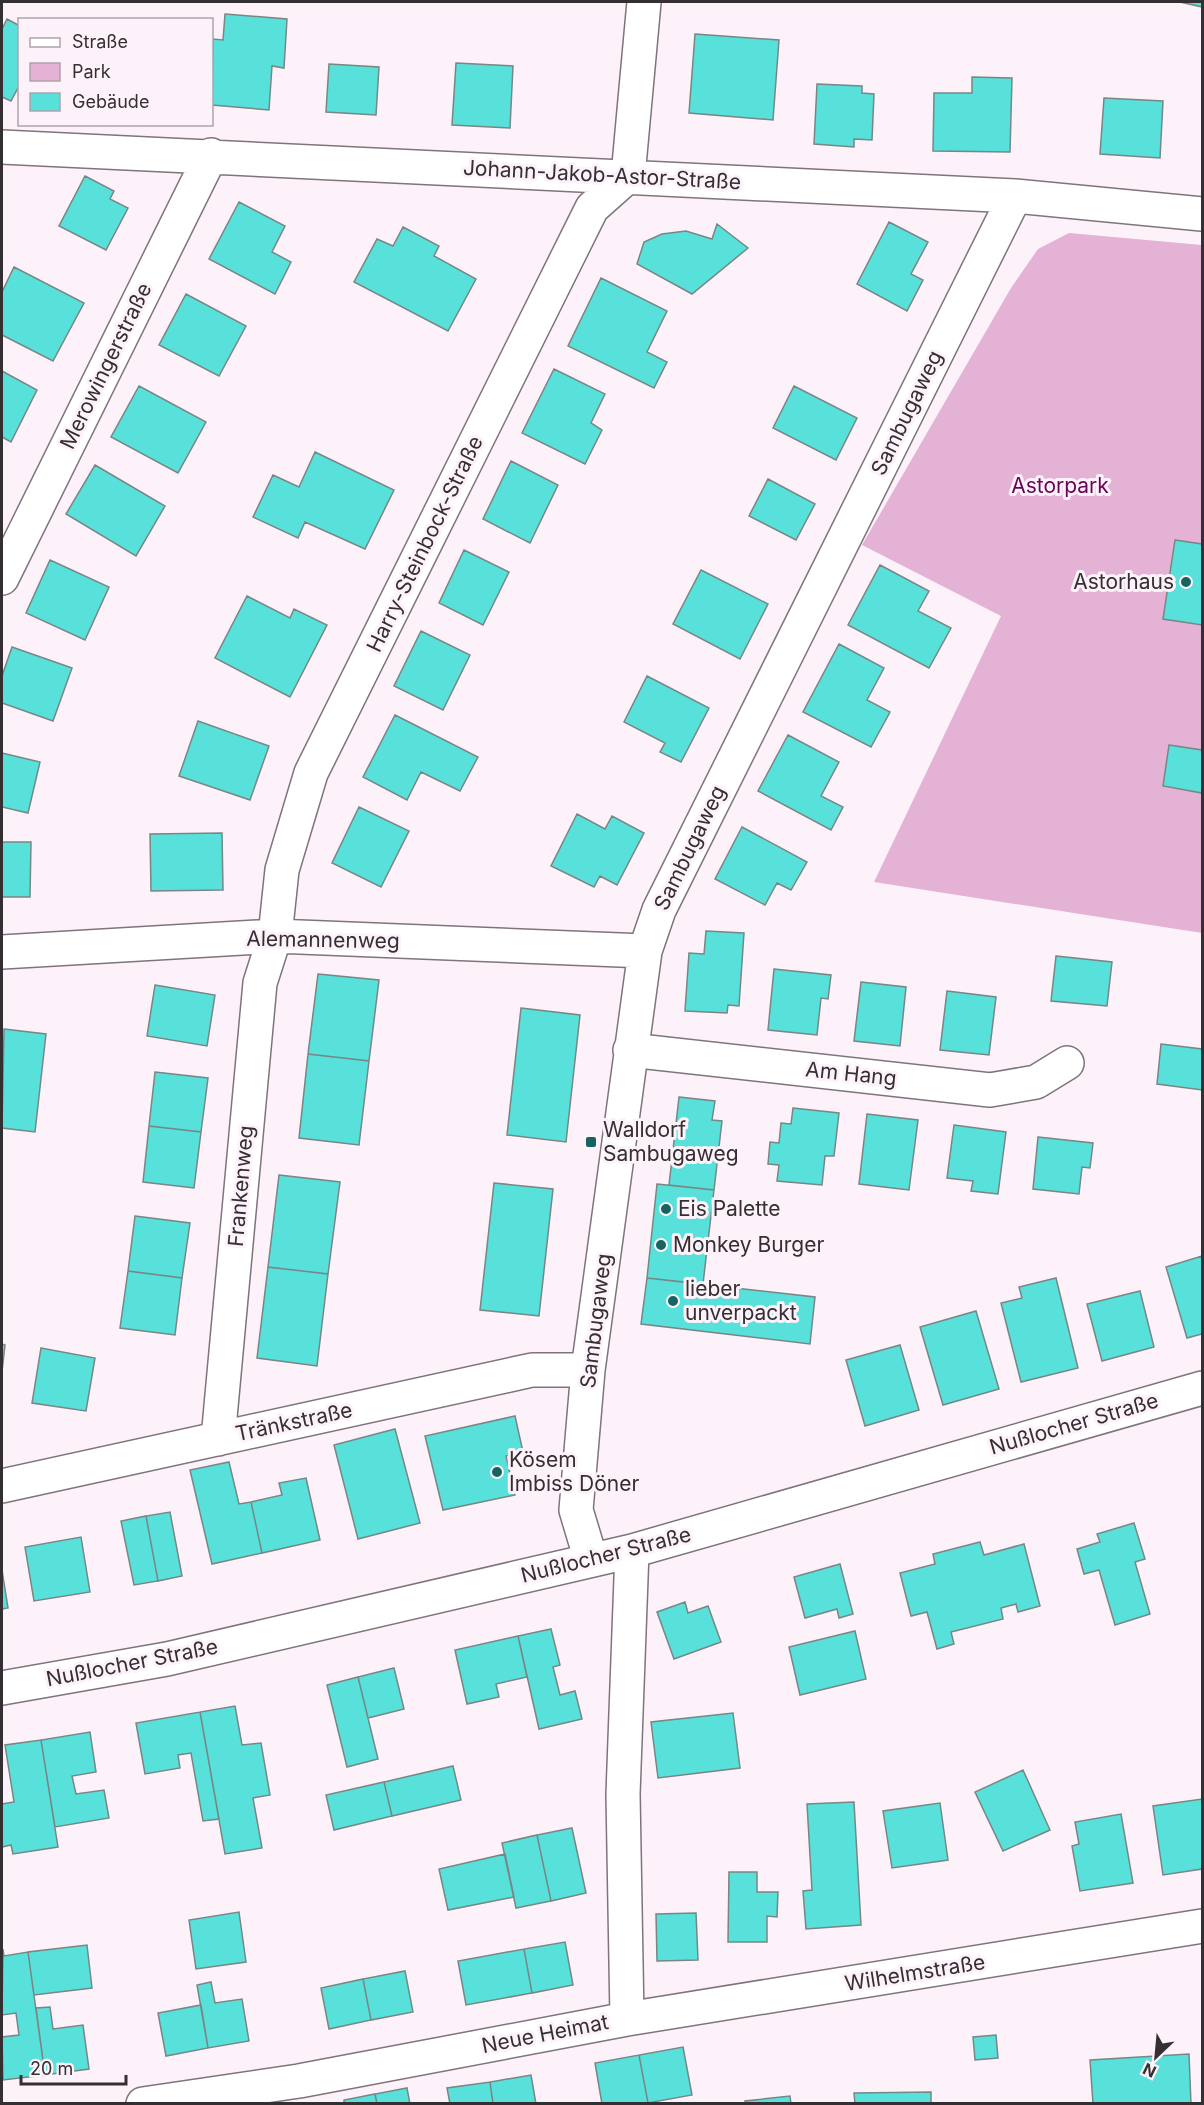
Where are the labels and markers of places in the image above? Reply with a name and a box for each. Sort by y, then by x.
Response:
place label: Astorhaus [1073,569,1174,594]
marker: Astorhaus [1179,575,1193,589]
place label: Walldorf Sambugaweg [603,1117,739,1166]
marker: Walldorf Sambugaweg [584,1135,598,1149]
place label: Eis Palette [678,1196,781,1221]
marker: Eis Palette [659,1202,673,1216]
place label: Monkey Burger [673,1232,824,1257]
marker: Monkey Burger [654,1238,668,1252]
place label: lieber unverpackt [685,1276,797,1325]
marker: lieber unverpackt [666,1294,680,1308]
place label: Kösem Imbiss Döner [509,1447,639,1496]
marker: Kösem Imbiss Döner [490,1465,504,1479]

